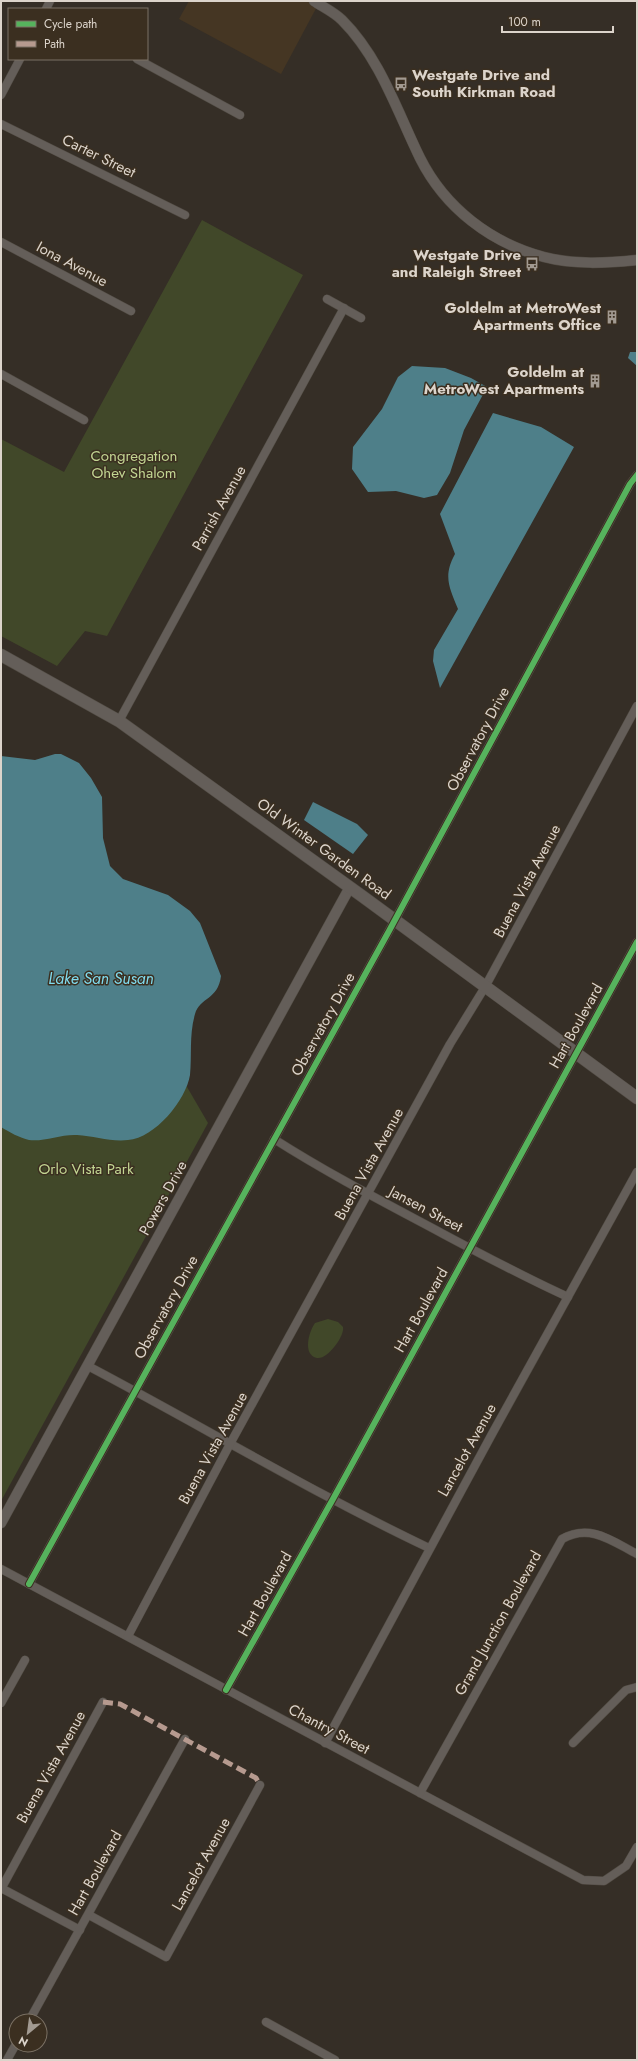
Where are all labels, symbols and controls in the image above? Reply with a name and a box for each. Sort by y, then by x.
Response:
legend [8,8,148,60]
scale bar [502,8,613,34]
text: 100 m [508,13,541,31]
text: Cycle path [44,15,97,33]
text: Path [44,35,65,53]
place label: Westgate Drive and South Kirkman Road [412,64,556,103]
bus stop icon: Westgate Drive and South Kirkman Road [393,76,409,92]
street label: Carter Street [58,129,140,183]
street label: Iona Avenue [32,236,112,292]
place label: Westgate Drive and Raleigh Street [392,244,521,283]
bus stop icon: Westgate Drive and Raleigh Street [524,256,540,272]
place label: Goldelm at MetroWest Apartments Office [445,297,601,336]
building icon: Goldelm at MetroWest Apartments Office [604,309,620,325]
place label: Goldelm at MetroWest Apartments [424,361,584,400]
building icon: Goldelm at MetroWest Apartments [587,373,603,389]
park label: Congregation Ohev Shalom [91,445,177,484]
street label: Parrish Avenue [187,461,252,555]
street label: Observatory Drive [441,683,515,795]
street label: Old Winter Garden Road [252,793,396,905]
street label: Buena Vista Avenue [488,820,566,942]
water label: Lake San Susan [48,967,154,990]
street label: Observatory Drive [285,968,361,1080]
street label: Hart Boulevard [544,980,608,1072]
street label: Buena Vista Avenue [329,1104,409,1224]
street label: Powers Drive [133,1156,193,1239]
park label: Orlo Vista Park [38,1158,134,1180]
street label: Jansen Street [383,1179,467,1238]
street label: Observatory Drive [128,1251,204,1363]
street label: Hart Boulevard [389,1264,453,1356]
street label: Buena Vista Avenue [173,1388,253,1508]
street label: Lancelot Avenue [432,1399,502,1500]
street label: Grand Junction Boulevard [449,1547,547,1699]
street label: Hart Boulevard [233,1548,297,1640]
street label: Chantry Street [284,1698,374,1760]
street label: Buena Vista Avenue [11,1707,91,1827]
street label: Lancelot Avenue [166,1813,236,1914]
street label: Hart Boulevard [63,1827,127,1919]
north arrow [8,2013,48,2053]
text: N [15,2033,31,2051]

